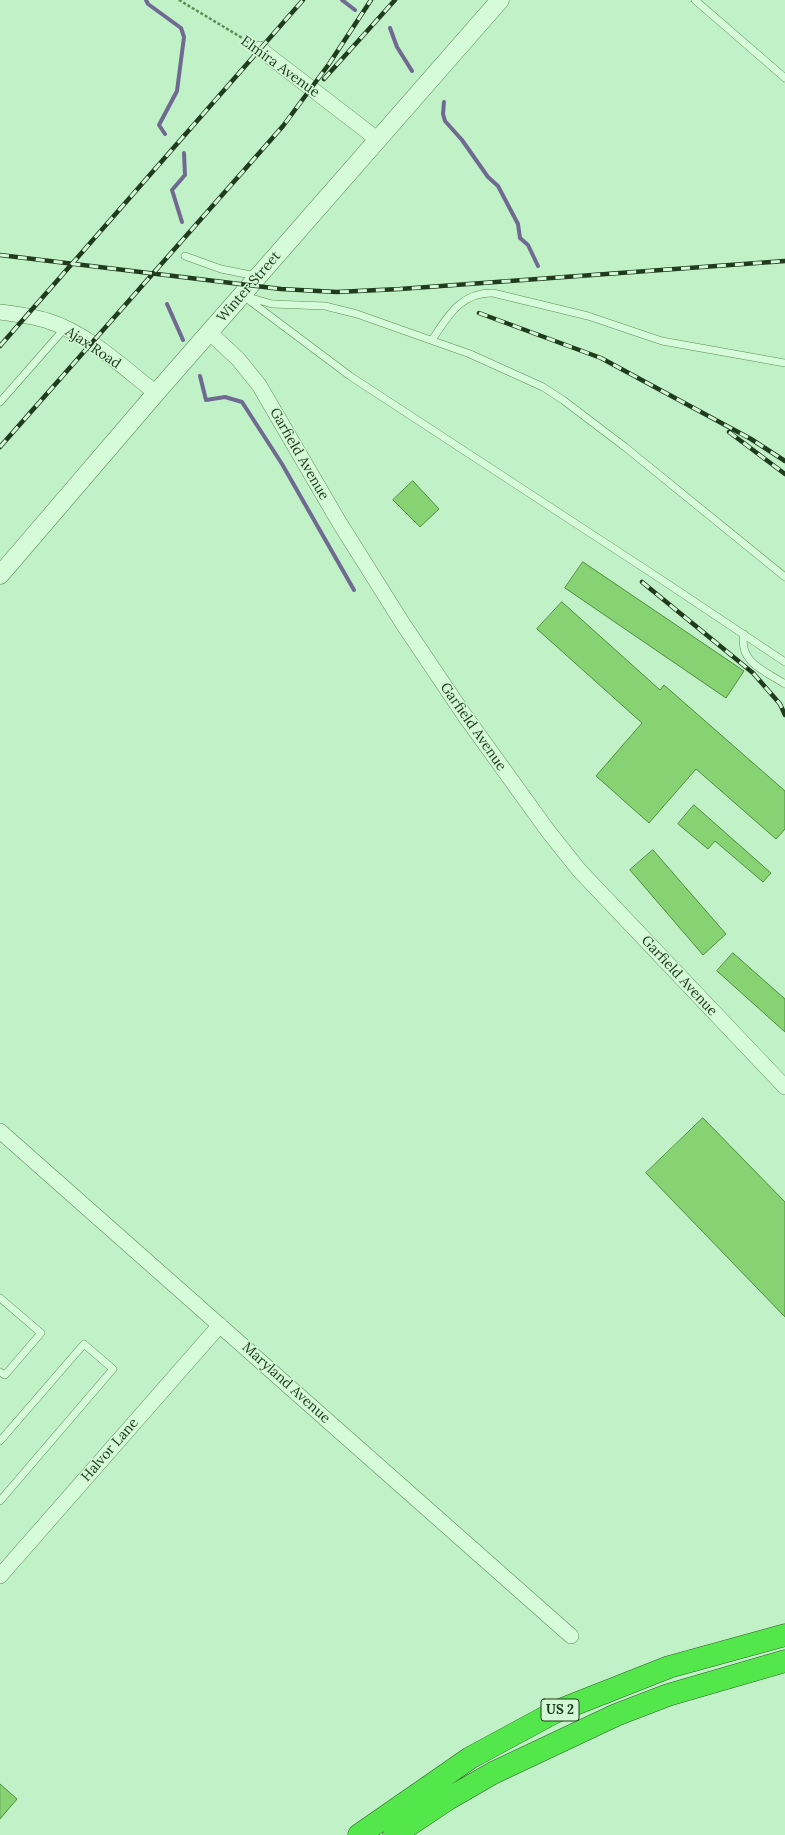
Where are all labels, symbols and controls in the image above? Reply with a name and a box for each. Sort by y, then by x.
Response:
street label: Elmira Avenue [237,33,323,101]
street label: Winter Street [214,248,284,326]
street label: Ajax Road [62,323,124,373]
street label: Garfield Avenue [266,405,332,503]
street label: Garfield Avenue [436,680,510,774]
street label: Garfield Avenue [638,932,720,1020]
street label: Maryland Avenue [238,1339,334,1427]
street label: Halvor Lane [78,1415,142,1485]
road number: US 2 [541,1699,579,1721]

